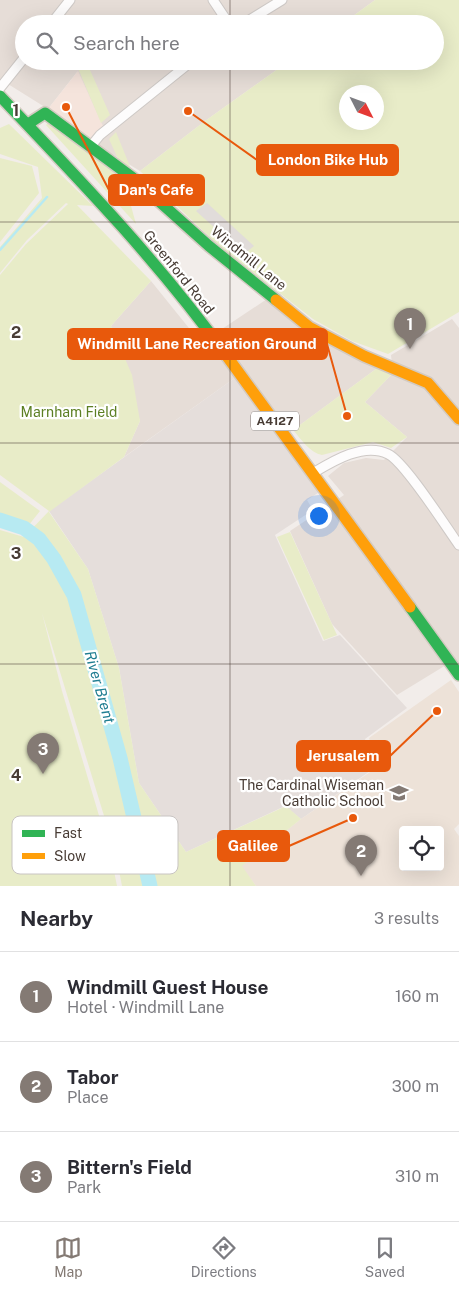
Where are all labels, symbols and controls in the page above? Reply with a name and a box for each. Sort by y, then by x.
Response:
search box [15,15,444,70]
icon: search [33,29,61,57]
text: Search here [73,32,180,54]
north arrow [339,85,384,130]
text: 1 [13,101,19,120]
callout: London Bike Hub [257,145,398,175]
text: London Bike Hub [268,151,388,168]
callout: Dan's Cafe [109,175,204,205]
text: Dan's Cafe [118,181,194,198]
street label: Windmill Lane [208,223,290,293]
street label: Greenford Road [140,227,218,317]
pin: 1 [394,308,426,349]
text: 2 [11,323,21,342]
callout: Windmill Lane Recreation Ground [68,329,327,359]
text: Windmill Lane Recreation Ground [77,335,317,352]
park label: Marnham Field [21,404,117,420]
road number: A4127 [251,412,299,431]
your location [306,503,332,529]
text: 3 [11,544,21,563]
water label: River Brent [81,649,119,726]
pin: 3 [27,733,59,774]
callout: Jerusalem [297,741,390,771]
text: Jerusalem [307,747,379,764]
text: 4 [11,766,22,785]
place label: The Cardinal Wiseman Catholic School [239,777,384,809]
school or university icon: The Cardinal Wiseman Catholic School [388,782,410,804]
legend [12,816,178,874]
text: Fast [54,825,82,841]
map controls [399,826,444,871]
button: locate [399,826,444,871]
callout: Galilee [218,831,289,861]
pin: 2 [345,835,377,876]
text: Galilee [228,837,278,854]
text: Slow [54,848,86,864]
text: Nearby [20,906,93,931]
text: 3 results [374,909,439,928]
text: Windmill Guest House [67,976,268,998]
text: 1 [33,987,39,1006]
text: 160 m [395,987,439,1006]
text: Hotel · Windmill Lane [67,998,224,1017]
text: Tabor [67,1066,119,1088]
text: 2 [31,1077,41,1096]
text: 300 m [392,1077,439,1096]
text: Place [67,1088,109,1107]
text: Bittern's Field [67,1156,192,1178]
text: 3 [31,1167,41,1186]
text: 310 m [395,1167,439,1186]
text: Park [67,1178,101,1197]
tab: Map [54,1234,83,1280]
tab: Directions [191,1234,257,1280]
tab: Saved [365,1234,405,1280]

